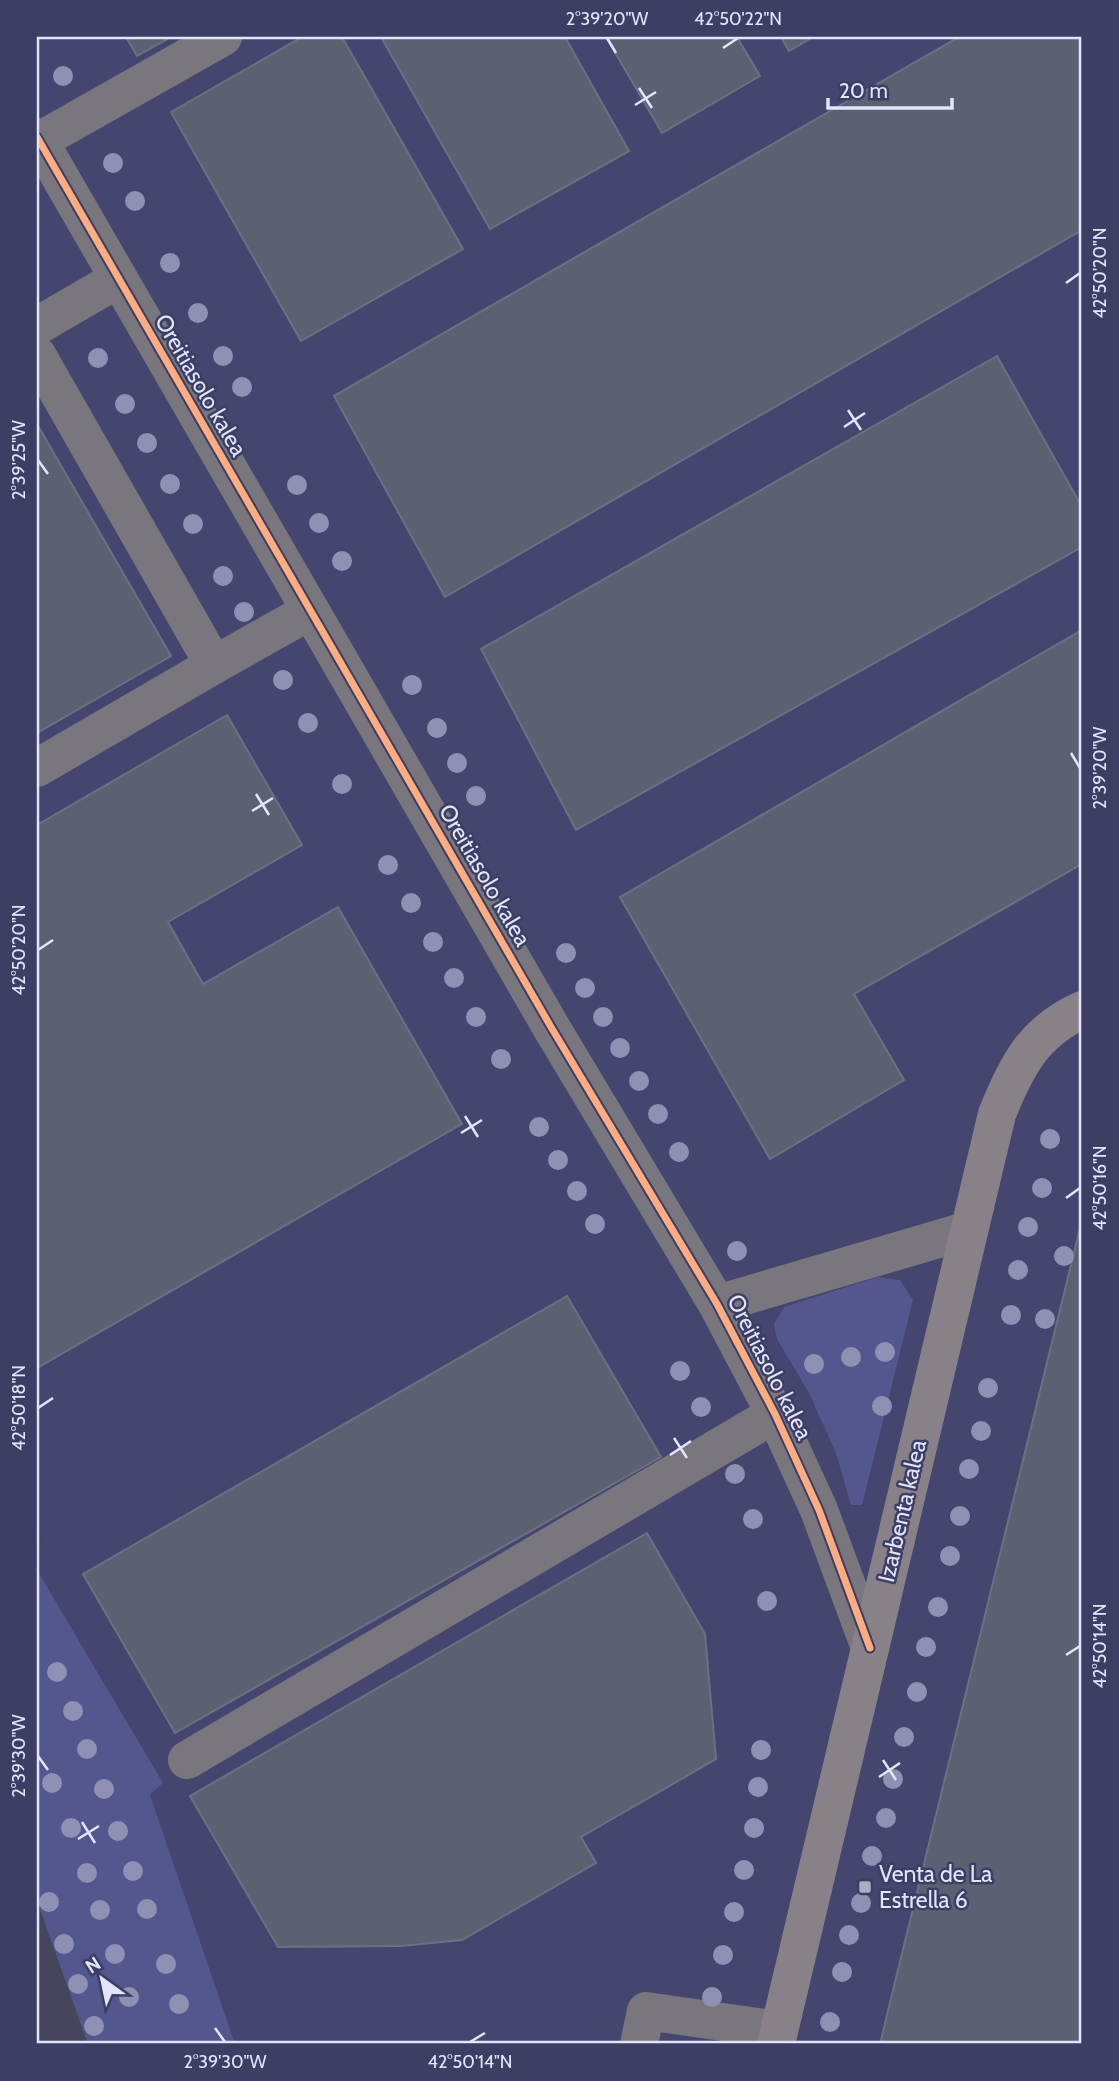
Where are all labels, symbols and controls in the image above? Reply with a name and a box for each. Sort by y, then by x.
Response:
text: 2°39'20"W [566,8,648,30]
text: 42°50'22"N [694,8,782,30]
scale bar [828,66,953,110]
text: 20 m [839,78,888,103]
text: 42°50'20"N [1089,228,1111,318]
street label: Oreitiasolo kalea [149,309,253,461]
text: 2°39'25"W [8,420,30,500]
text: 2°39'20"W [1089,727,1111,809]
street label: Oreitiasolo kalea [433,799,537,951]
text: 42°50'20"N [8,905,30,995]
text: 42°50'16"N [1089,1145,1111,1231]
street label: Oreitiasolo kalea [721,1290,819,1444]
text: 42°50'18"N [8,1365,30,1451]
street label: Izarbenta kalea [872,1437,932,1585]
text: 42°50'14"N [1089,1604,1111,1689]
text: 2°39'30"W [8,1715,30,1797]
place label: Venta de La Estrella 6 [879,1860,992,1914]
marker: Venta de La Estrella 6 [857,1879,873,1895]
north arrow [66,1944,136,2014]
text: N [81,1952,105,1978]
text: 2°39'30"W [184,2051,266,2073]
text: 42°50'14"N [428,2051,513,2073]

